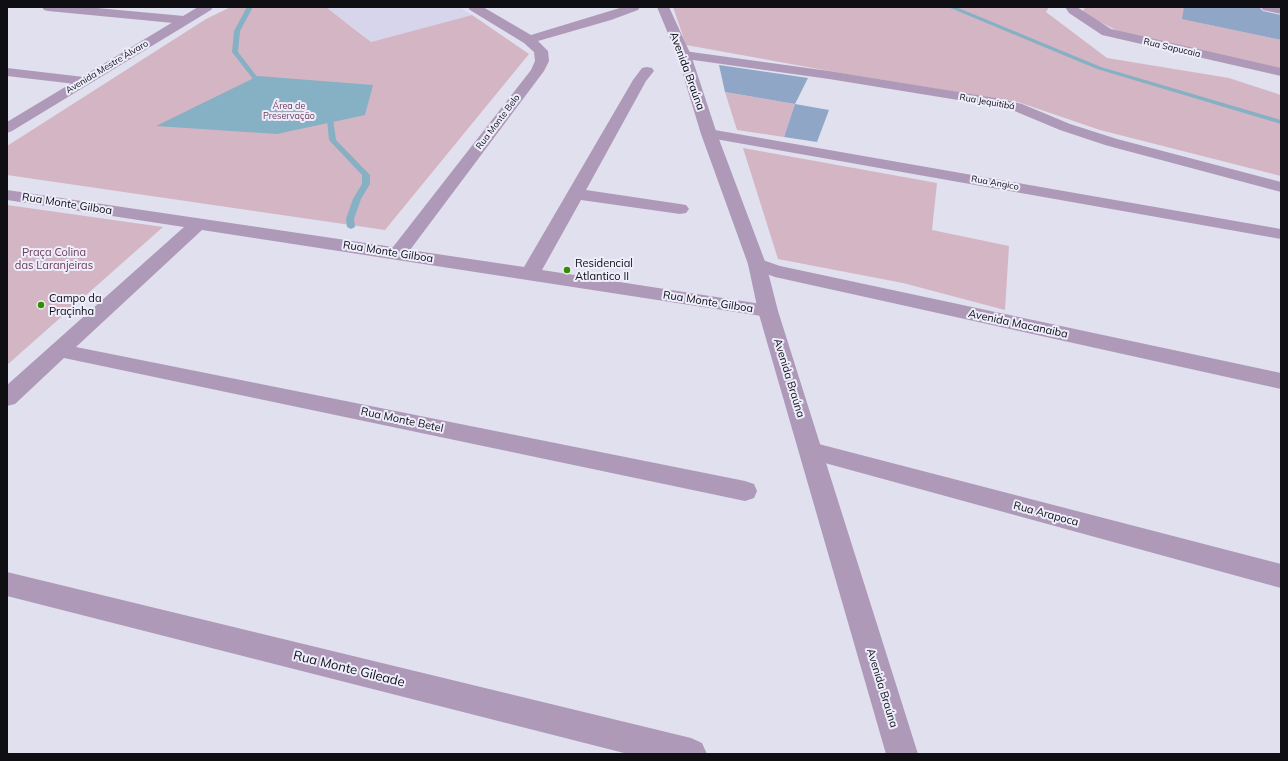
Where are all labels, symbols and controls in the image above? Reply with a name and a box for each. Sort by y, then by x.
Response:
street label: Avenida Braúna [667,30,707,112]
street label: Rua Sapucaia [1142,36,1202,60]
street label: Avenida Mestre Álvaro [64,38,150,96]
street label: Rua Monte Belo [474,92,522,152]
street label: Rua Jequitibá [959,92,1015,112]
park label: Área de Preservação [263,101,315,122]
street label: Rua Angico [970,174,1020,192]
street label: Rua Monte Gilboa [21,190,113,218]
street label: Rua Monte Gilboa [342,238,434,266]
park label: Praça Colina das Laranjeiras [15,246,93,272]
place label: Residencial Atlantico II [575,257,633,283]
marker: Residencial Atlantico II [562,265,572,275]
street label: Rua Monte Gilboa [662,288,754,316]
place label: Campo da Praçinha [49,292,102,318]
marker: Campo da Praçinha [36,300,46,310]
street label: Avenida Macanaiba [967,307,1069,341]
street label: Avenida Braúna [771,337,807,419]
street label: Rua Monte Betel [359,405,445,435]
street label: Rua Arapoca [1012,499,1080,529]
street label: Avenida Braúna [864,647,900,729]
street label: Rua Monte Gileade [292,648,406,690]

